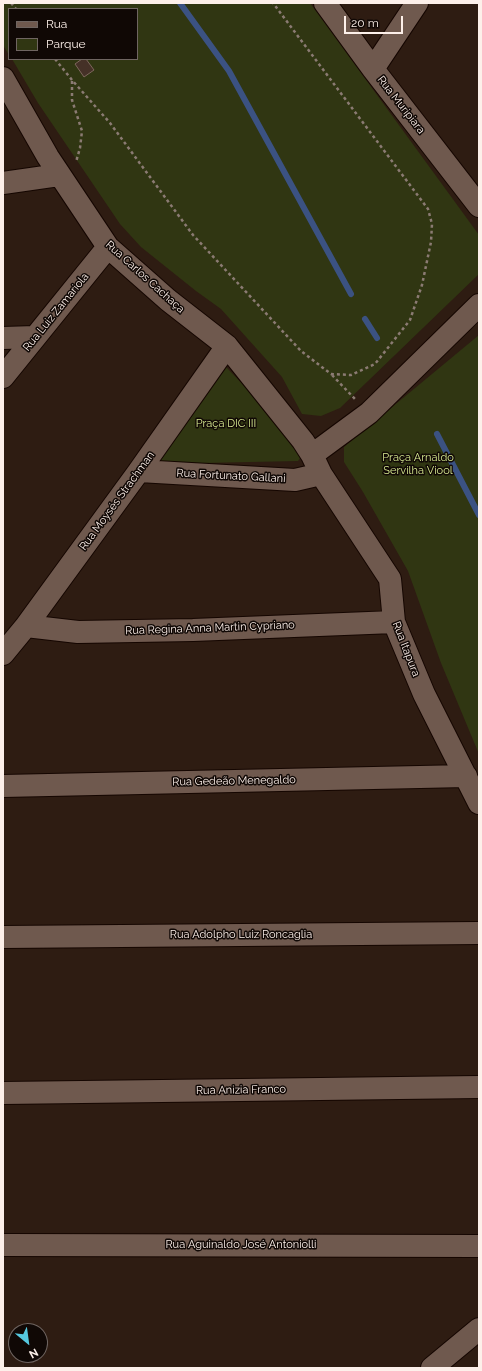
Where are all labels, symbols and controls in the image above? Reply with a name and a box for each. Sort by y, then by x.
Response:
legend [8,8,138,60]
scale bar [346,8,405,34]
text: 20 m [351,16,379,30]
text: Rua [46,17,67,31]
text: Parque [46,37,86,51]
street label: Rua Muripiara [374,73,428,137]
street label: Rua Carlos Cachaça [103,238,187,316]
street label: Rua Luiz Zamariola [20,270,92,354]
park label: Praça DIC III [196,417,256,431]
street label: Rua Moysés Strachman [77,449,157,553]
park label: Praça Arnaldo Servilha Viool [382,451,454,477]
street label: Rua Fortunato Gallani [176,467,286,485]
street label: Rua Regina Anna Martin Cypriano [125,618,295,638]
street label: Rua Itapura [389,620,423,678]
street label: Rua Gedeão Menegaldo [172,773,296,789]
street label: Rua Adolpho Luiz Roncaglia [170,928,312,942]
street label: Rua Anizia Franco [196,1083,286,1097]
street label: Rua Aguinaldo José Antoniolli [165,1238,317,1252]
north arrow [8,1323,48,1363]
text: N [27,1345,40,1361]

